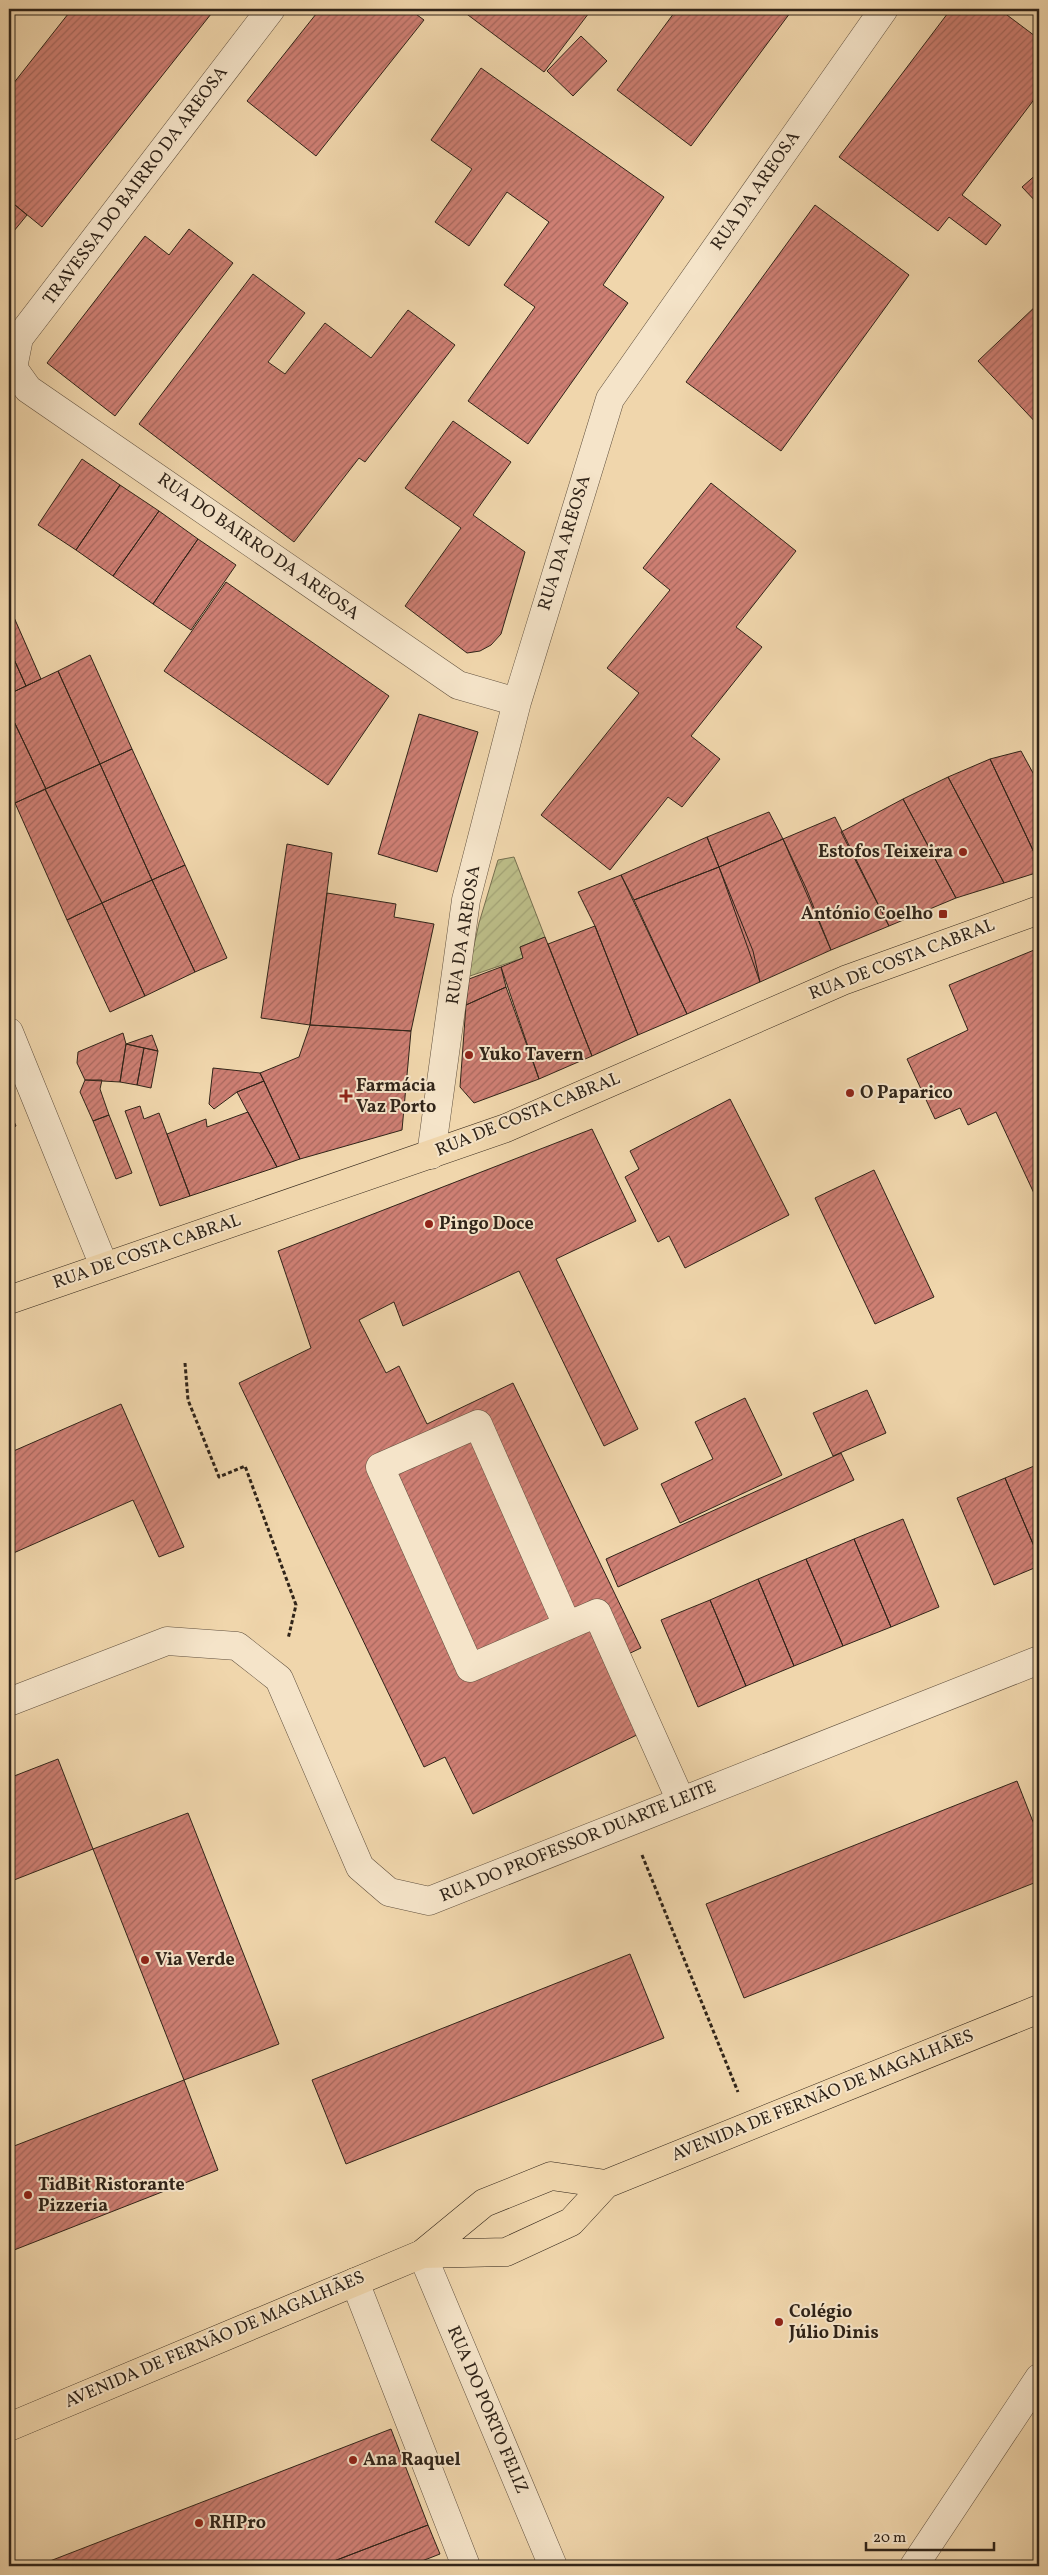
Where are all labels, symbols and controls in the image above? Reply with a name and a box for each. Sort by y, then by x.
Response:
street label: TRAVESSA DO BAIRRO DA AREOSA [38,61,234,311]
street label: RUA DA AREOSA [705,126,807,256]
street label: RUA DO BAIRRO DA AREOSA [152,467,364,627]
street label: RUA DA AREOSA [532,472,598,614]
place label: Estofos Teixeira [818,840,953,865]
marker: Estofos Teixeira [957,846,969,858]
street label: RUA DA AREOSA [441,863,487,1006]
place label: António Coelho [801,902,933,927]
marker: António Coelho [937,908,949,920]
street label: RUA DE COSTA CABRAL [805,913,999,1007]
place label: Yuko Tavern [479,1043,584,1068]
marker: Yuko Tavern [463,1049,475,1061]
street label: RUA DE COSTA CABRAL [432,1066,624,1164]
place label: Farmácia Vaz Porto [356,1074,436,1120]
place label: O Paparico [860,1081,953,1106]
marker: O Paparico [844,1087,856,1099]
marker: Farmácia Vaz Porto [340,1090,352,1102]
street label: RUA DE COSTA CABRAL [50,1208,244,1296]
place label: Pingo Doce [439,1212,534,1237]
marker: Pingo Doce [423,1218,435,1230]
street label: RUA DO PROFESSOR DUARTE LEITE [436,1775,720,1909]
place label: Via Verde [155,1948,235,1973]
marker: Via Verde [139,1954,151,1966]
street label: AVENIDA DE FERNÃO DE MAGALHÃES [668,2024,978,2168]
place label: TidBit Ristorante Pizzeria [38,2173,185,2219]
marker: TidBit Ristorante Pizzeria [22,2189,34,2201]
street label: AVENIDA DE FERNÃO DE MAGALHÃES [61,2265,369,2415]
place label: Colégio Júlio Dinis [788,2300,879,2346]
marker: Colégio Júlio Dinis [773,2316,785,2328]
street label: RUA DO PORTO FELIZ [440,2322,534,2498]
place label: Ana Raquel [363,2448,461,2473]
marker: Ana Raquel [347,2454,359,2466]
place label: RHPro [209,2511,266,2536]
marker: RHPro [193,2517,205,2529]
scale bar [866,2520,993,2552]
text: 20 m [873,2528,906,2549]

